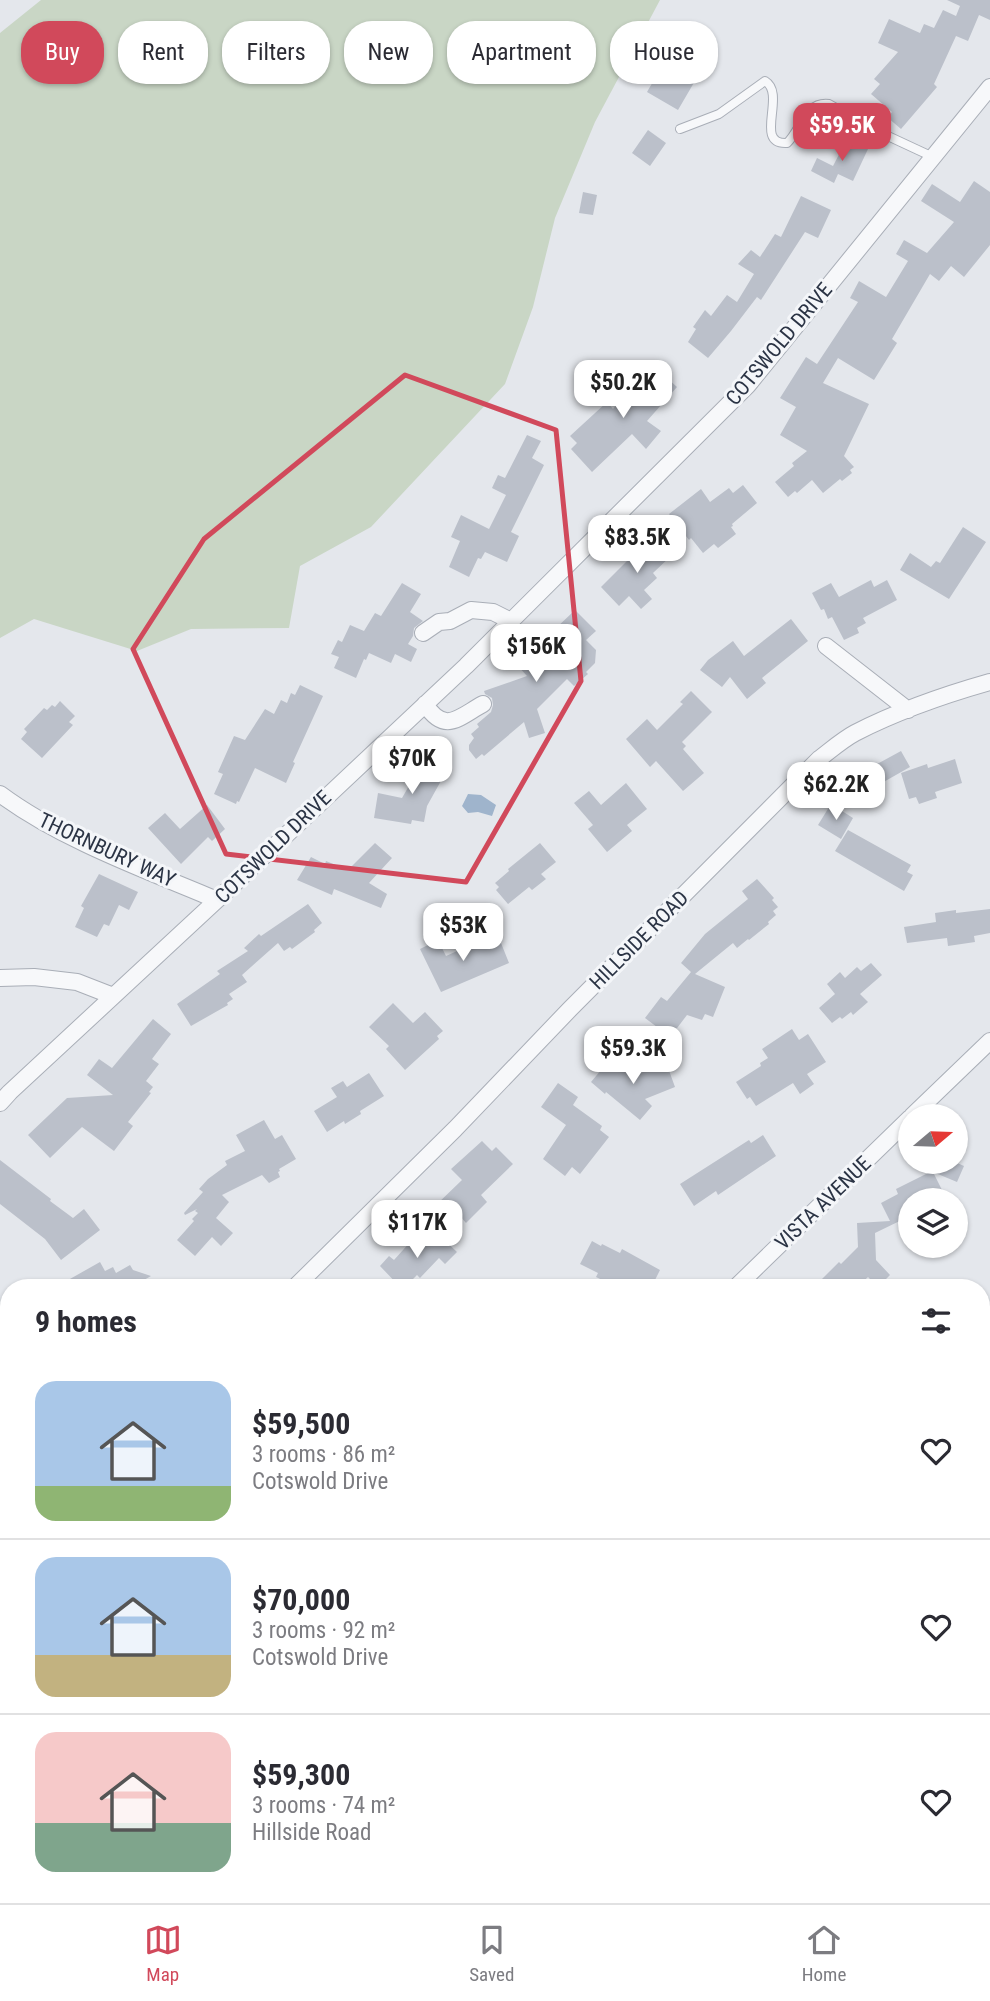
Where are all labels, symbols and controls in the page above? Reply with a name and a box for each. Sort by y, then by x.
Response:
chip: Buy [21,21,104,84]
chip: Rent [118,21,208,84]
chip: Filters [222,21,330,84]
chip: New [344,21,433,84]
chip: Apartment [447,21,596,84]
chip: House [610,21,718,84]
pin: $59.5K [785,104,899,163]
text: $59.5K [809,112,875,139]
street label: COTSWOLD DRIVE [721,278,837,410]
pin: $50.2K [566,360,680,420]
text: $50.2K [590,369,656,396]
pin: $83.5K [580,516,694,575]
text: $83.5K [604,524,670,551]
pin: $156K [487,624,585,684]
text: $156K [506,633,566,660]
pin: $70K [371,736,453,796]
text: $70K [388,745,436,772]
pin: $62.2K [779,762,893,822]
text: $62.2K [803,771,869,798]
street label: COTSWOLD DRIVE [210,786,336,908]
street label: THORNBURY WAY [35,808,179,892]
street label: HILLSIDE ROAD [585,886,693,994]
pin: $53K [422,904,504,963]
text: $53K [439,912,487,939]
pin: $59.3K [576,1026,690,1086]
text: $59.3K [600,1035,666,1062]
north arrow [898,1104,968,1174]
map controls [898,1104,968,1258]
street label: VISTA AVENUE [770,1151,876,1255]
button: layers [898,1188,968,1258]
pin: $117K [368,1200,466,1260]
text: $117K [387,1209,447,1236]
icon: filters [917,1302,955,1340]
text: 9 homes [35,1304,137,1339]
text: $59,500 [252,1406,350,1441]
icon: home [91,1409,175,1493]
icon: heart [917,1432,955,1470]
text: 3 rooms · 86 m² [252,1441,395,1468]
text: Cotswold Drive [252,1468,388,1495]
text: $70,000 [252,1582,350,1617]
icon: home [91,1585,175,1669]
icon: heart [917,1608,955,1646]
text: 3 rooms · 92 m² [252,1617,395,1644]
text: Cotswold Drive [252,1644,388,1671]
text: $59,300 [252,1757,350,1792]
icon: home [91,1760,175,1844]
icon: heart [917,1783,955,1821]
text: 3 rooms · 74 m² [252,1792,395,1819]
text: Hillside Road [252,1819,372,1846]
tab: Map [144,1921,182,1986]
tab: Saved [469,1921,514,1986]
tab: Home [802,1921,846,1986]

